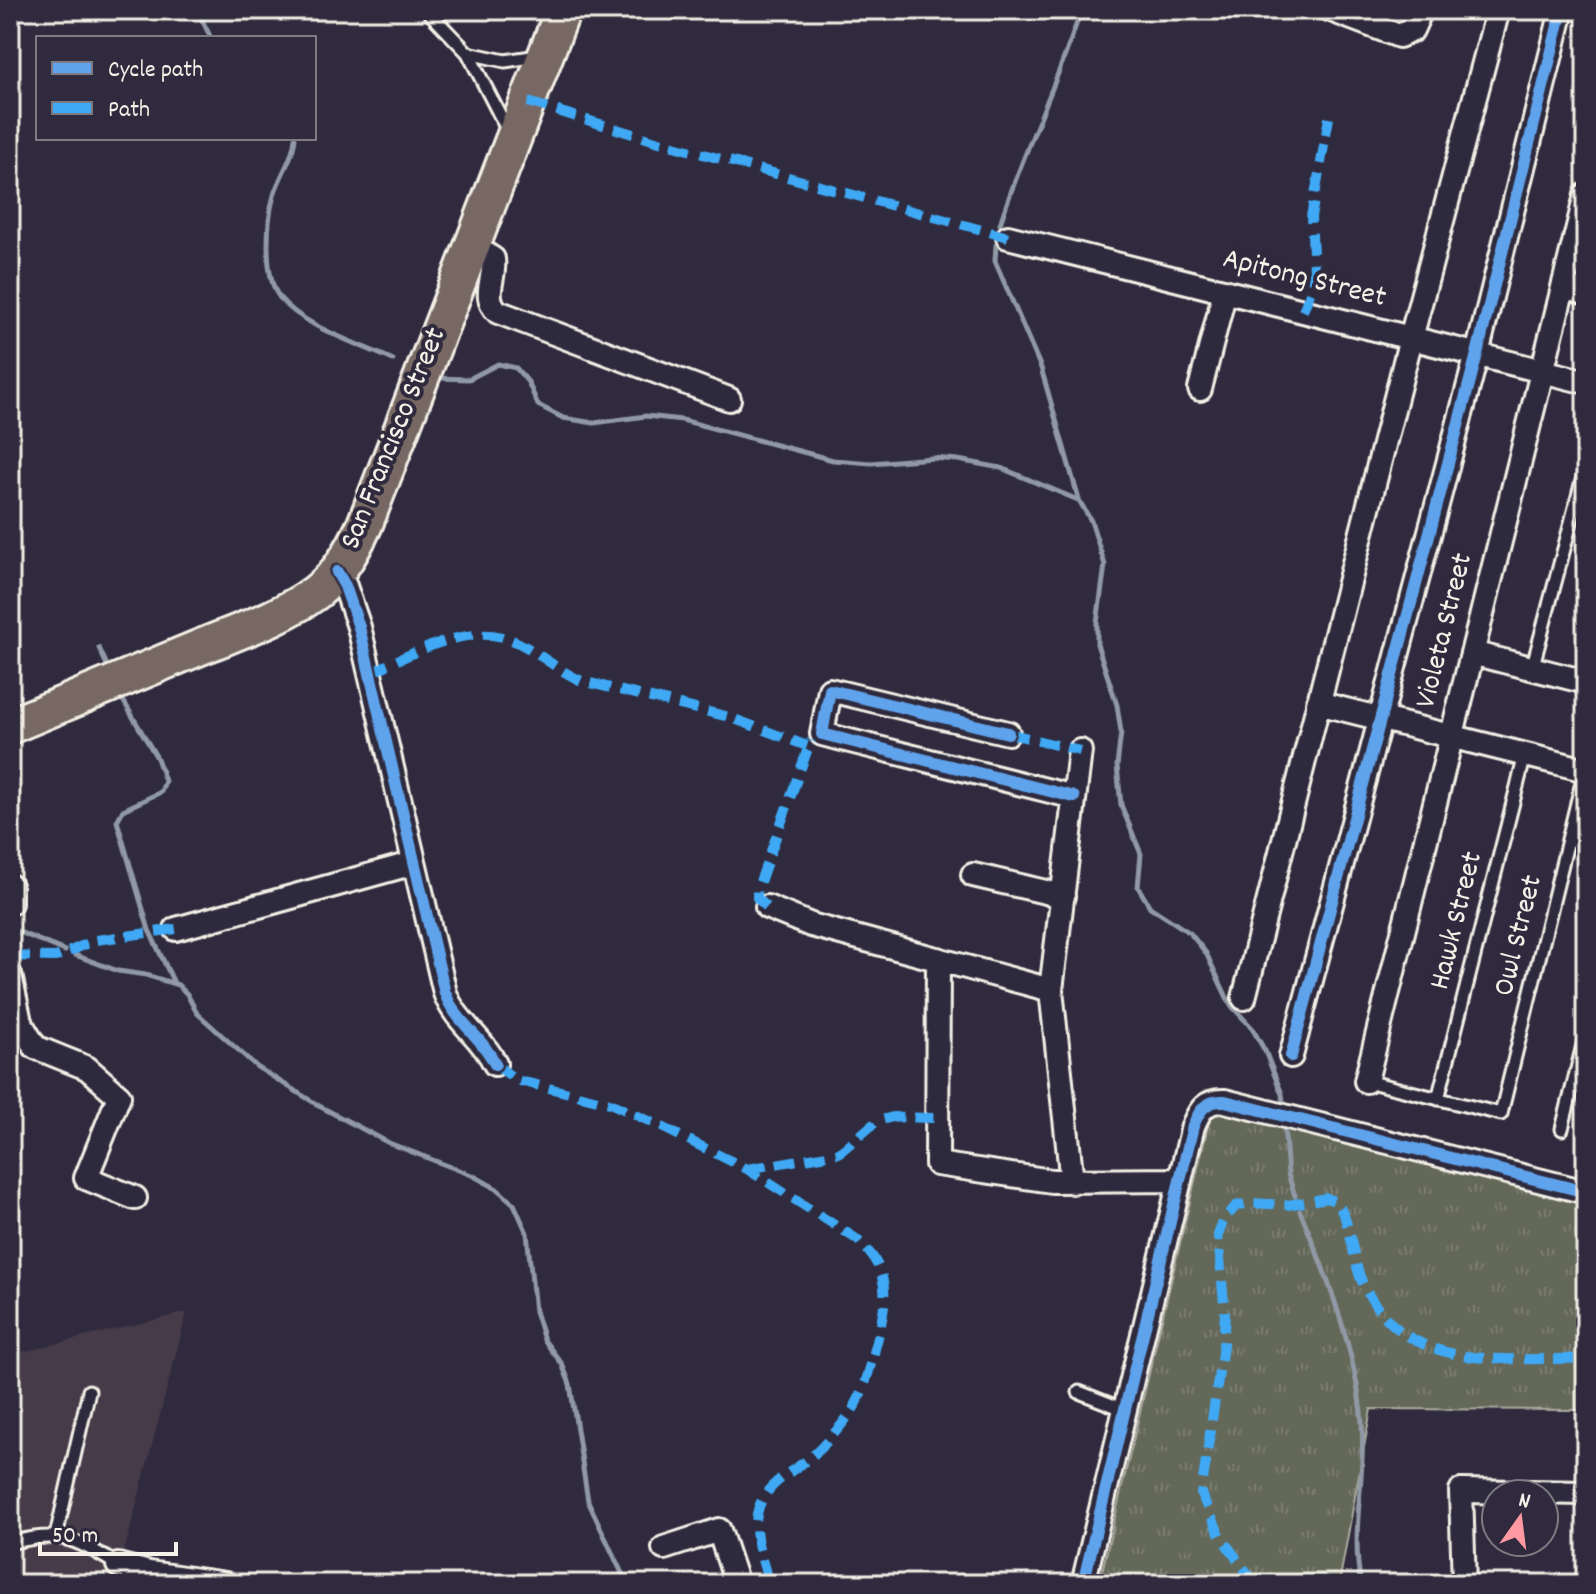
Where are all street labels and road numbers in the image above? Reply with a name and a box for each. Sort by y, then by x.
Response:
street label: Apitong Street [1218,239,1390,321]
street label: San Francisco Street [331,322,459,556]
street label: Violeta Street [1406,549,1486,713]
street label: Hawk Street [1420,847,1496,995]
street label: Owl Street [1484,871,1556,1001]

